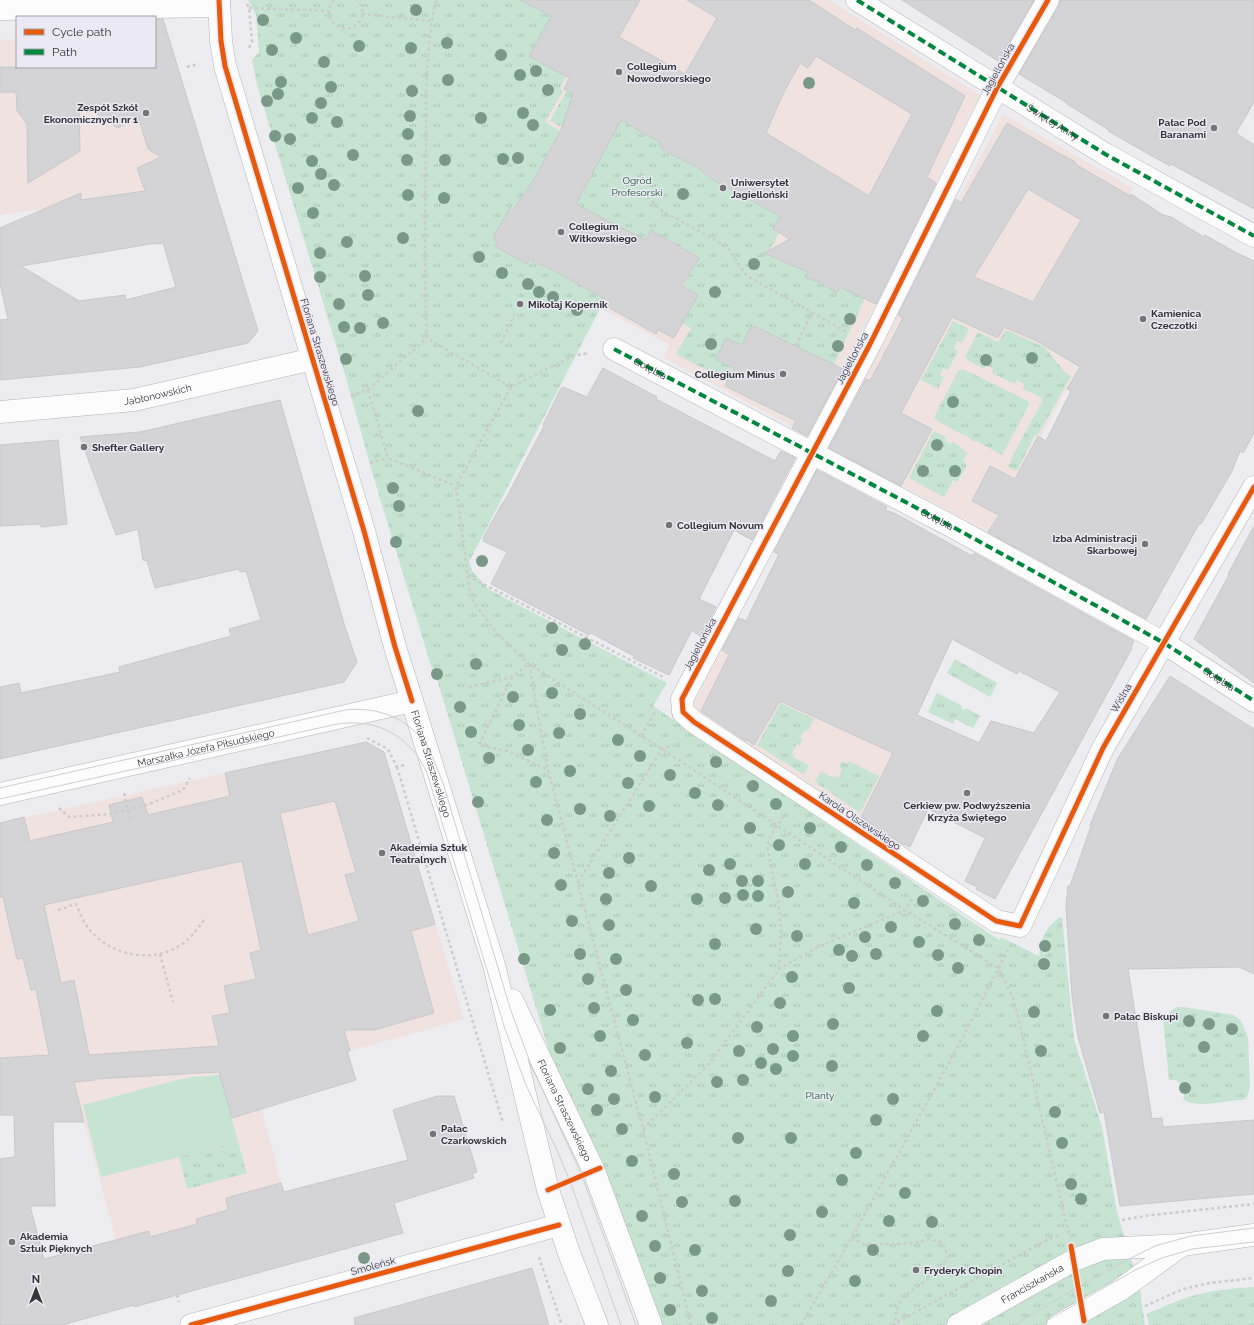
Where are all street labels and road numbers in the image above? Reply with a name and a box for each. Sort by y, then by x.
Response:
street label: Jagiellońska [979,41,1017,97]
street label: Świętej Anny [1025,101,1082,143]
street label: Floriana Straszewskiego [298,297,342,407]
street label: Jagiellońska [834,330,870,386]
street label: Gołębia [632,355,669,381]
street label: Jabłonowskich [124,381,193,406]
street label: Gołębia [919,506,956,532]
street label: Jagiellońska [682,616,718,672]
street label: Gołębia [1201,664,1237,693]
street label: Wiślna [1108,682,1134,714]
street label: Floriana Straszewskiego [410,709,453,819]
street label: Marszałka Józefa Piłsudskiego [136,727,275,768]
street label: Karola Olszewskiego [817,790,903,852]
street label: Floriana Straszewskiego [536,1057,594,1163]
street label: Smoleńsk [349,1255,397,1277]
street label: Franciszkańska [999,1262,1065,1305]

